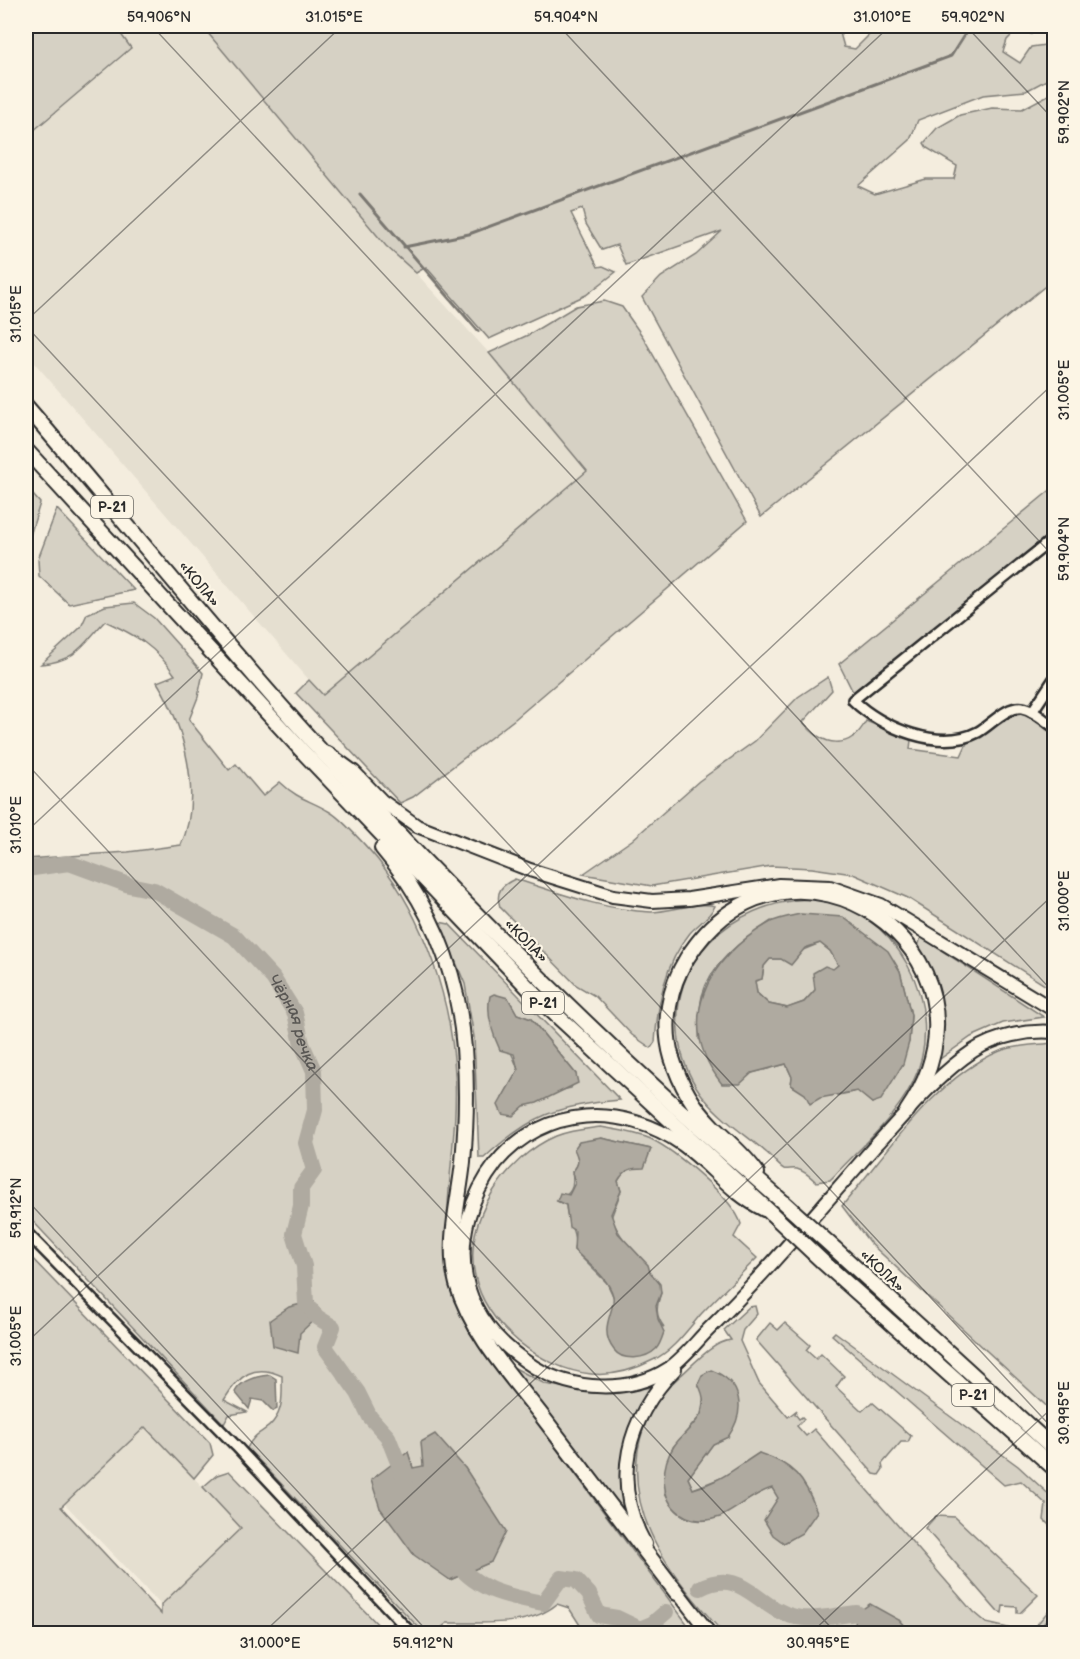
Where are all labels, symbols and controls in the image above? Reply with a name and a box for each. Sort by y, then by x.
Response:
text: 59.906°N [127,8,191,27]
text: 31.015°E [305,8,363,27]
text: 59.904°N [534,8,598,27]
text: 31.010°E [853,8,911,27]
text: 59.902°N [941,8,1005,27]
text: 59.902°N [1055,80,1074,144]
text: 31.015°E [7,285,26,343]
text: 31.005°E [1055,359,1074,420]
road number: Р-21 [91,496,133,518]
text: 59.904°N [1055,517,1074,581]
street label: «КОЛА» [174,557,224,611]
text: 31.010°E [7,796,26,854]
text: 31.000°E [1055,870,1074,932]
street label: «КОЛА» [500,915,552,967]
water label: Чёрная речка [264,971,322,1074]
road number: Р-21 [522,992,564,1014]
text: 59.912°N [7,1177,26,1239]
street label: «КОЛА» [855,1245,909,1297]
text: 31.005°E [7,1305,26,1366]
text: 30.995°E [1055,1381,1074,1445]
road number: Р-21 [952,1384,994,1406]
text: 31.000°E [239,1634,301,1653]
text: 59.912°N [392,1634,454,1653]
text: 30.995°E [786,1634,850,1653]

